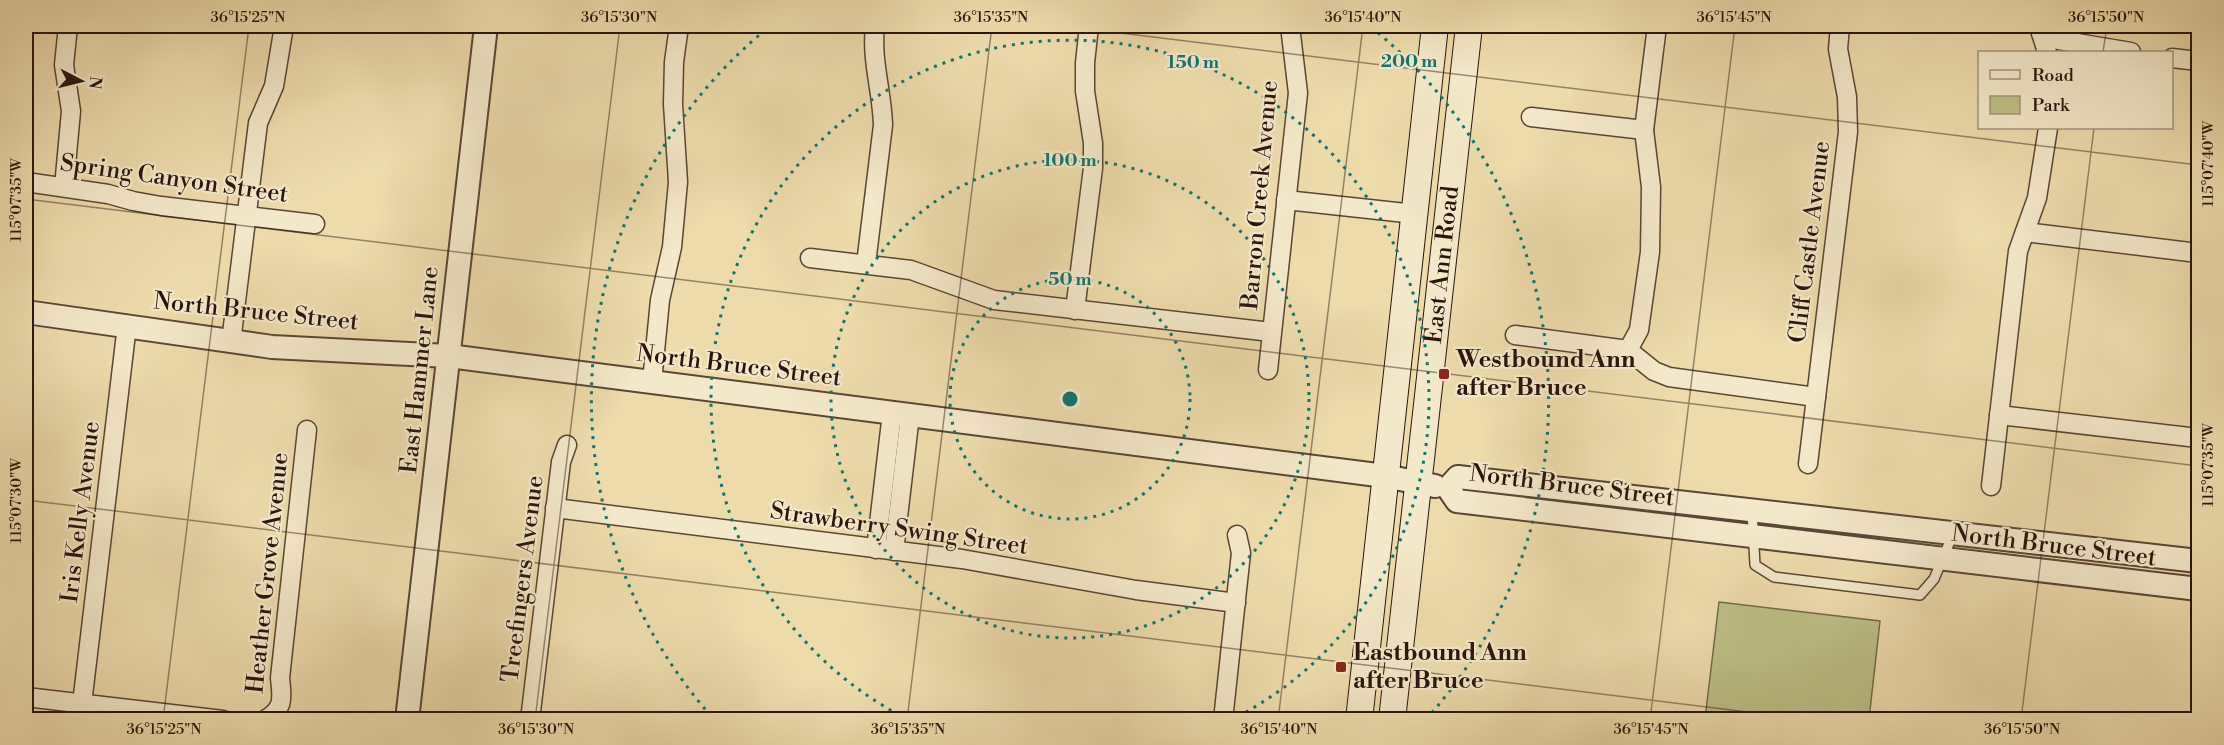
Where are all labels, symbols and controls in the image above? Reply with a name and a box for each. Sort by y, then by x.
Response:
text: 36°15'25"N [211,8,285,27]
text: 36°15'30"N [581,8,657,27]
text: 36°15'35"N [954,8,1028,27]
text: 36°15'40"N [1325,8,1401,27]
text: 36°15'45"N [1696,8,1772,27]
text: 36°15'50"N [2068,8,2144,27]
text: 200 m [1381,50,1438,73]
north arrow [51,51,111,111]
text: 150 m [1167,51,1220,74]
legend [1978,51,2173,129]
text: Road [2032,64,2075,87]
text: N [84,75,106,91]
street label: Barron Creek Avenue [1235,79,1285,312]
text: Park [2032,94,2071,117]
text: 115°07'40"W [2199,121,2218,207]
street label: Cliff Castle Avenue [1783,139,1837,345]
street label: Spring Canyon Street [58,148,290,210]
text: 100 m [1043,149,1097,172]
text: 115°07'35"W [7,158,26,242]
street label: East Ann Road [1419,184,1466,345]
street label: East Hammer Lane [394,265,446,475]
text: 50 m [1048,268,1092,291]
street label: North Bruce Street [152,286,361,338]
street label: North Bruce Street [635,339,844,394]
place label: Westbound Ann after Bruce [1455,345,1636,403]
marker: Westbound Ann after Bruce [1437,367,1451,381]
centre of rings [1060,389,1080,409]
street label: Iris Kelly Avenue [55,419,107,605]
text: 115°07'35"W [2199,423,2218,507]
street label: Heather Grove Avenue [240,451,296,695]
text: 115°07'30"W [7,458,26,544]
street label: North Bruce Street [1468,459,1677,514]
street label: Treefingers Avenue [495,474,551,684]
street label: Strawberry Swing Street [768,496,1030,562]
street label: North Bruce Street [1950,519,2159,574]
place label: Eastbound Ann after Bruce [1353,638,1527,696]
marker: Eastbound Ann after Bruce [1334,660,1348,674]
text: 36°15'25"N [127,720,201,739]
text: 36°15'30"N [498,720,574,739]
text: 36°15'35"N [871,720,945,739]
text: 36°15'40"N [1241,720,1317,739]
text: 36°15'45"N [1613,720,1689,739]
text: 36°15'50"N [1984,720,2060,739]

